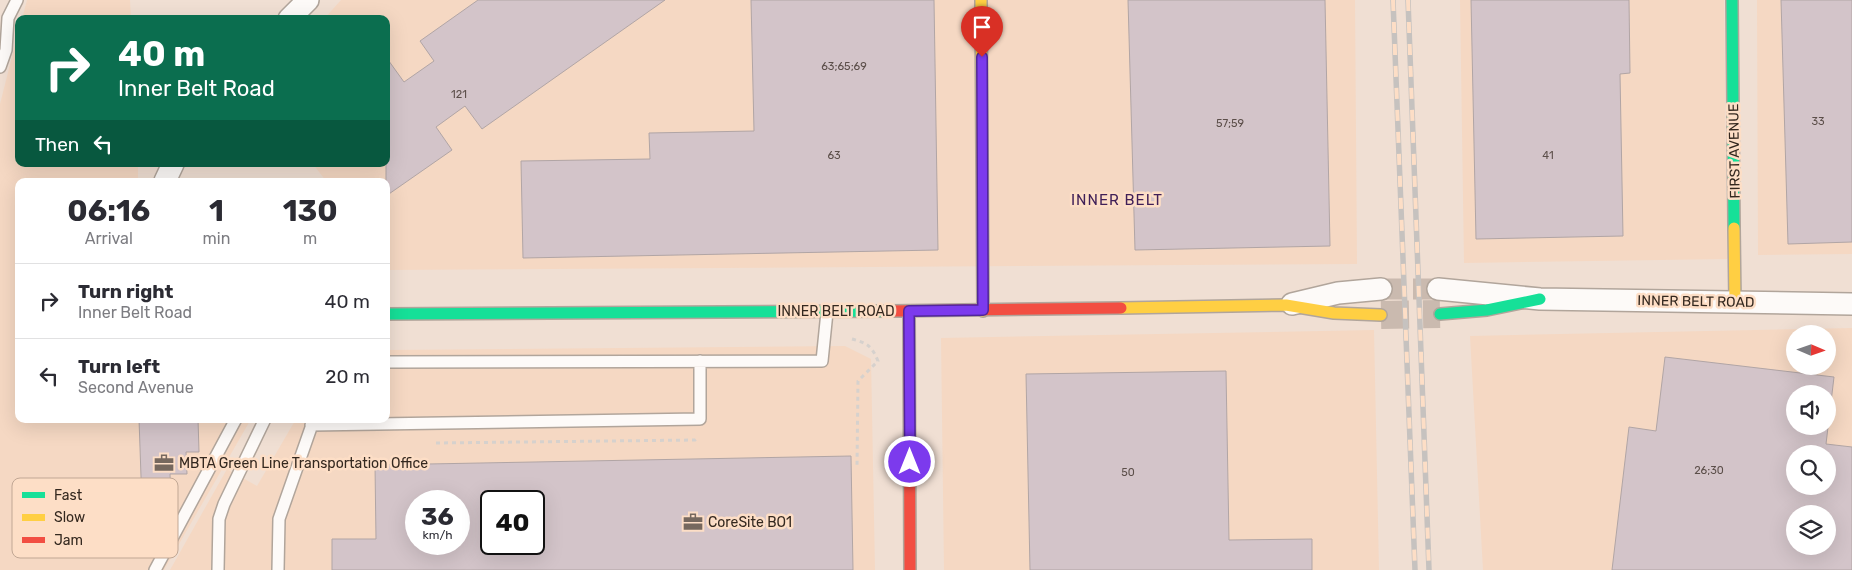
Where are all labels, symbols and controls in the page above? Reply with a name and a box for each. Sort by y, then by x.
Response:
pin [961,6,1003,57]
icon: arrive [968,13,996,41]
text: 40 m [118,33,205,75]
icon: right [35,35,100,100]
house number: 63;65;69 [821,60,867,73]
text: Inner Belt Road [118,75,275,102]
house number: 121 [451,88,467,101]
street label: FIRST AVENUE [1725,103,1744,199]
house number: 33 [1811,115,1825,128]
house number: 57;59 [1216,117,1244,130]
icon: left [89,130,117,158]
text: Then [35,133,79,156]
house number: 63 [827,149,841,162]
house number: 41 [1542,149,1554,162]
district label: INNER BELT [1071,191,1163,209]
text: 06:16 [67,193,150,229]
text: 1 [209,193,224,229]
text: 130 [283,193,338,229]
text: Arrival [85,229,133,248]
text: min [203,229,230,248]
text: m [303,229,317,248]
text: Turn right [78,280,173,303]
icon: right [35,287,63,315]
text: 40 m [325,290,370,313]
street label: INNER BELT ROAD [1637,292,1755,311]
text: Inner Belt Road [78,303,192,322]
street label: INNER BELT ROAD [777,303,895,320]
north arrow [1786,325,1836,375]
map controls [1786,325,1836,555]
text: Turn left [78,355,160,378]
icon: left [35,362,63,390]
text: 20 m [325,365,370,388]
text: Second Avenue [78,378,194,397]
button: sound [1786,385,1836,435]
position arrow [883,435,935,487]
button: search [1786,445,1836,495]
office icon: MBTA Green Line Transportation Office [153,452,175,474]
place label: MBTA Green Line Transportation Office [179,455,428,472]
house number: 26;30 [1694,464,1724,477]
house number: 50 [1121,466,1135,479]
legend [12,478,178,558]
text: Fast [54,487,83,504]
speed limit sign: 40 [480,490,545,555]
text: 36 [421,502,454,531]
button: layers [1786,505,1836,555]
text: Slow [54,509,85,526]
office icon: CoreSite BO1 [682,511,704,533]
place label: CoreSite BO1 [708,514,792,531]
text: km/h [423,528,452,542]
text: Jam [54,532,83,549]

